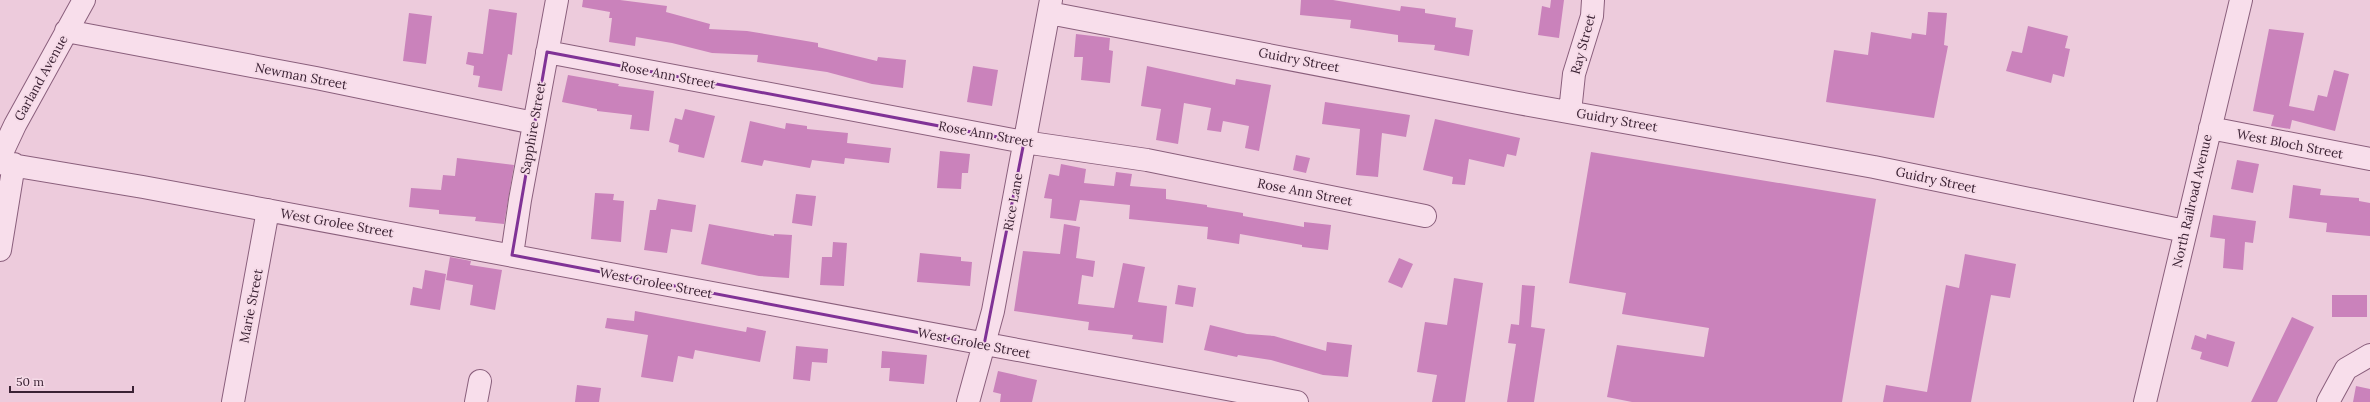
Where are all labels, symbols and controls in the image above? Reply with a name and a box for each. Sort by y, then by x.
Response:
street label: Ray Street [1567,12,1599,76]
street label: Garland Avenue [10,32,72,124]
street label: Guidry Street [1257,44,1341,76]
street label: Rose Ann Street [619,57,717,93]
street label: Newman Street [253,59,349,93]
street label: Sapphire Street [516,80,550,176]
street label: Guidry Street [1575,105,1659,135]
street label: Rose Ann Street [937,117,1035,151]
street label: West Bloch Street [2235,125,2345,163]
street label: North Railroad Avenue [2168,133,2216,269]
street label: Guidry Street [1894,163,1978,197]
street label: Rice Lane [1000,172,1026,232]
street label: Rose Ann Street [1256,174,1354,210]
street label: West Grolee Street [279,205,395,241]
street label: West Grolee Street [598,264,714,302]
street label: Marie Street [235,267,267,345]
street label: West Grolee Street [916,324,1032,362]
scale bar [10,368,133,394]
text: 50 m [16,374,44,389]

